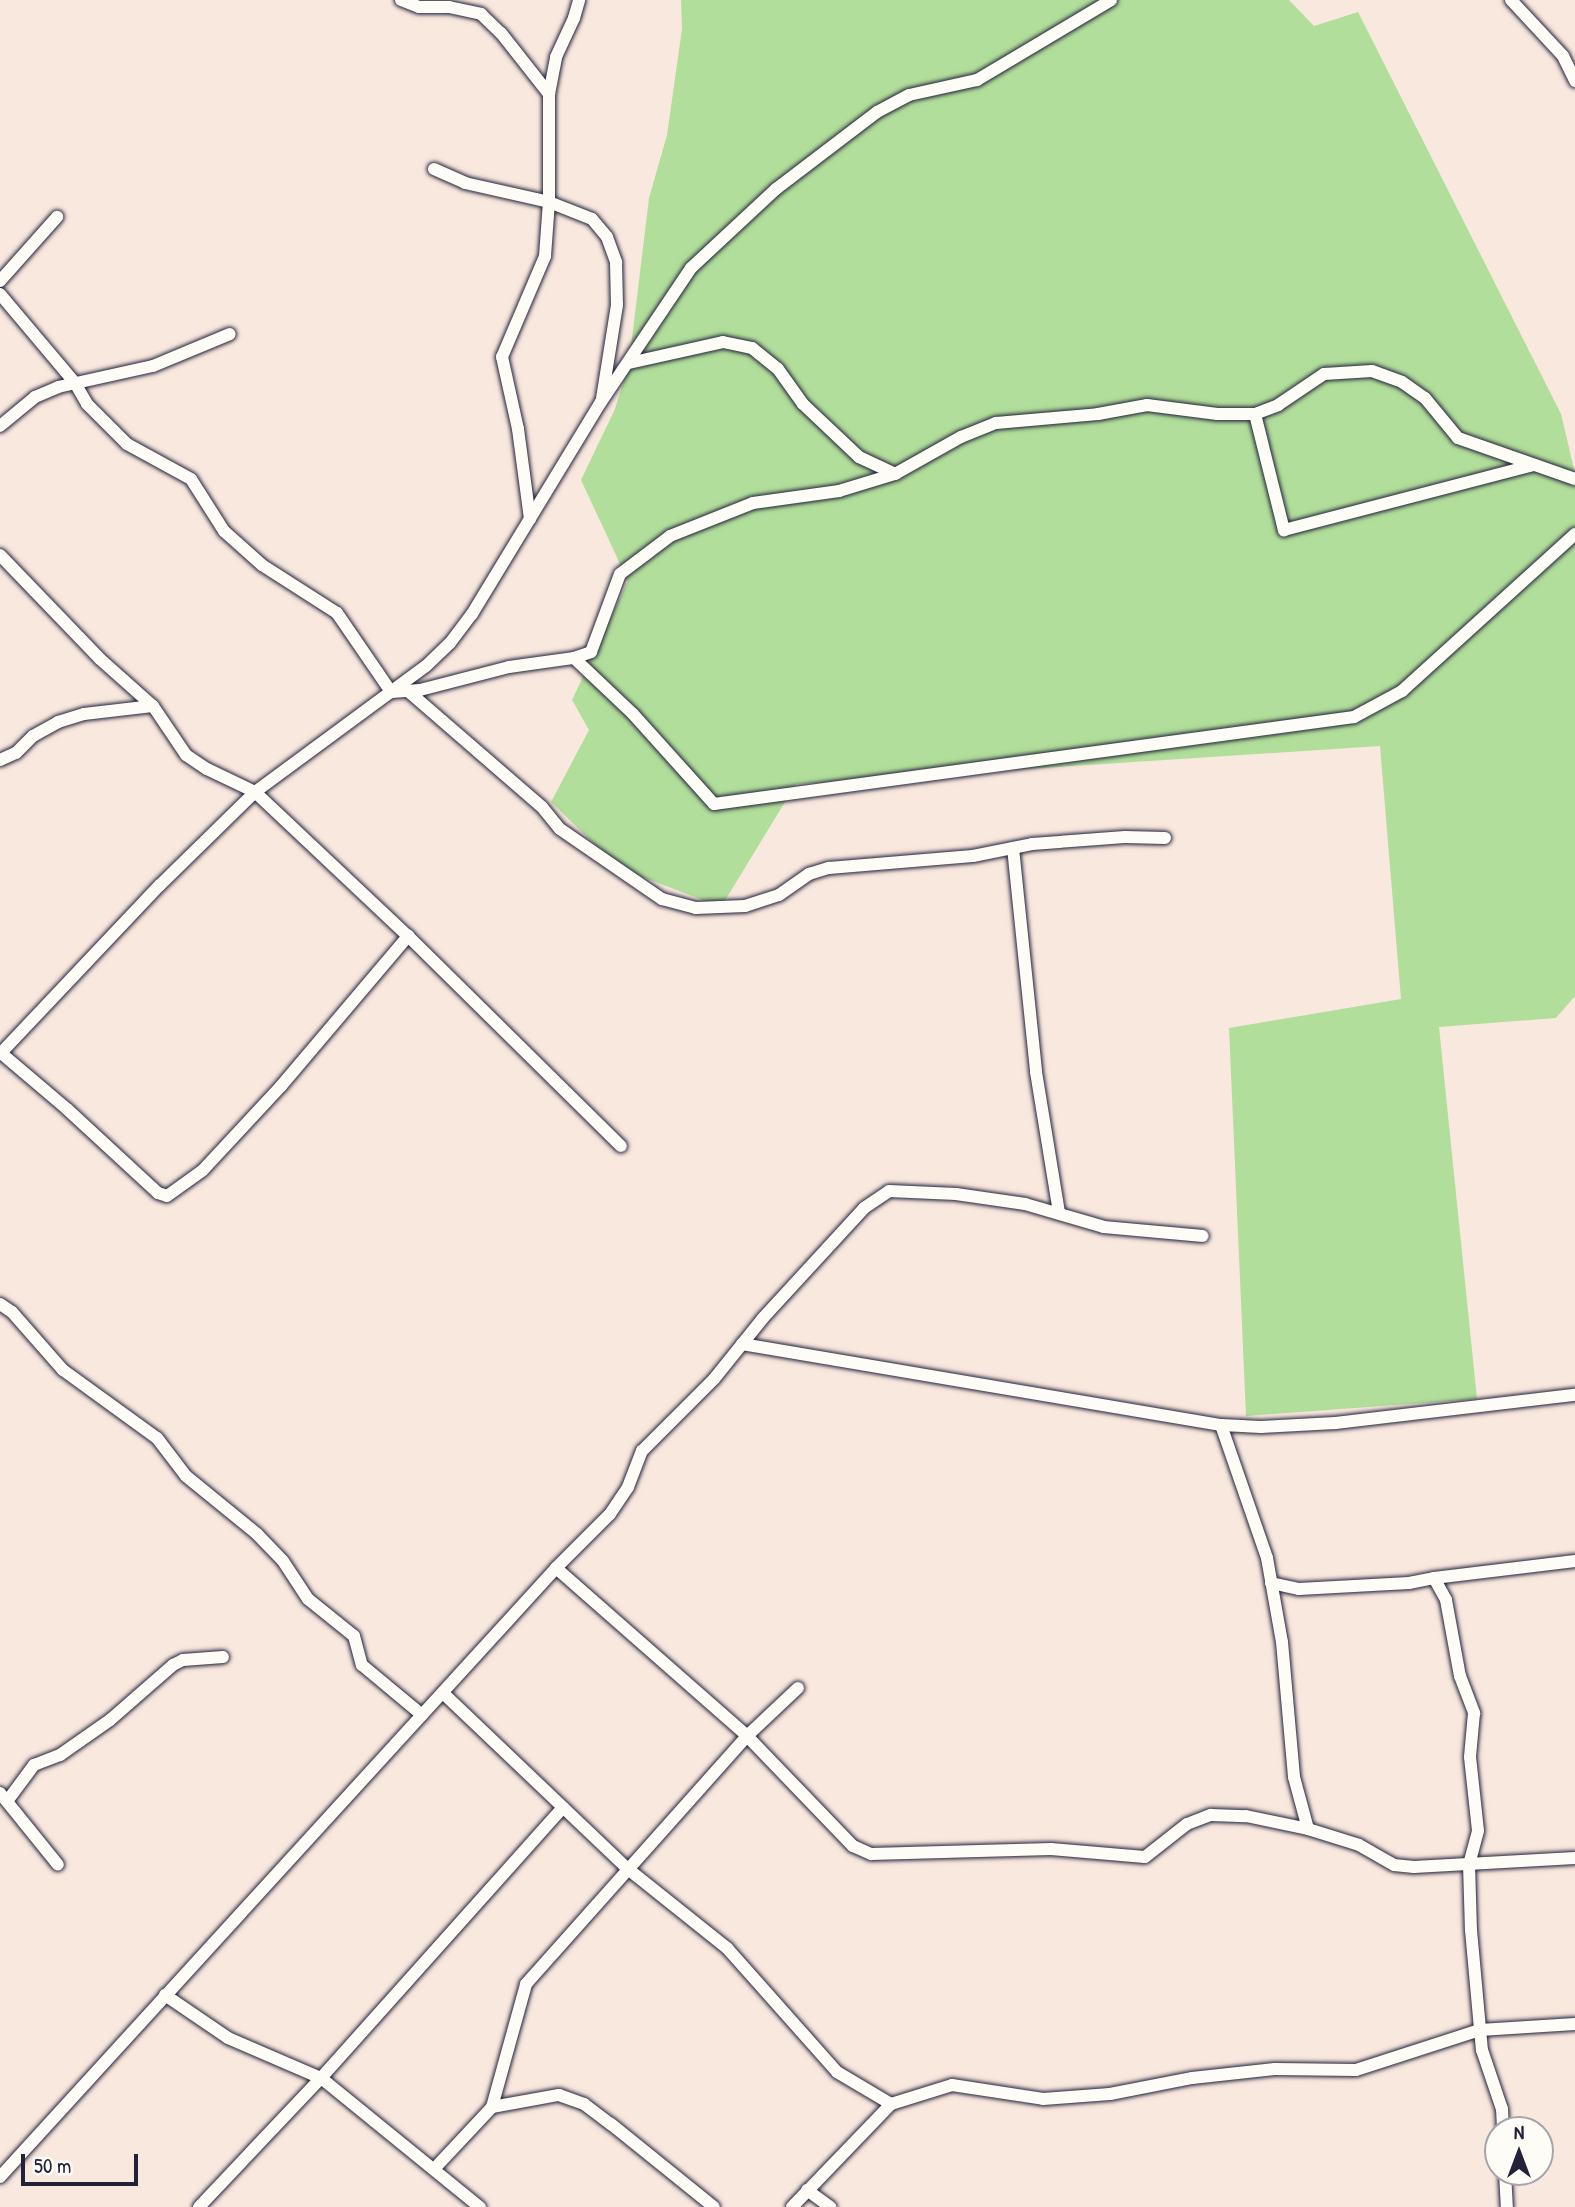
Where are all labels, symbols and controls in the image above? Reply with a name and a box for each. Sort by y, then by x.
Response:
north arrow [1484,2116,1554,2186]
text: N [1514,2119,1524,2145]
scale bar [24,2140,142,2184]
text: 50 m [34,2151,71,2180]

